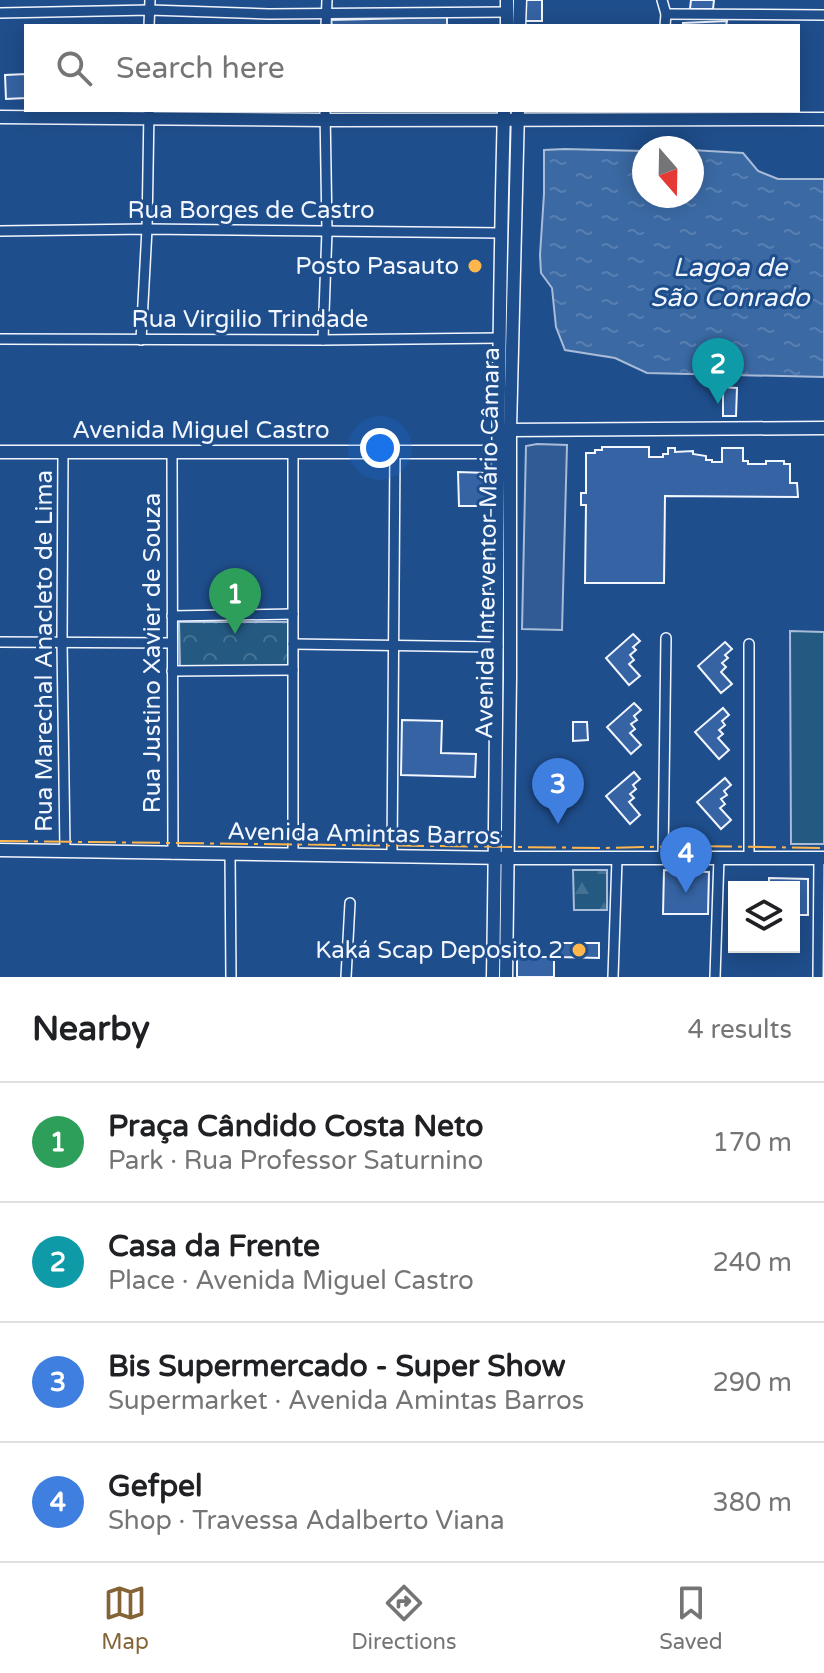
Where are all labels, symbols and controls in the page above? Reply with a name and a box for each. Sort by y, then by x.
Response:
search box [24,24,800,112]
icon: search [52,46,96,90]
text: Search here [116,50,285,87]
north arrow [632,136,704,208]
street label: Rua Borges de Castro [127,196,375,225]
place label: Posto Pasauto [295,252,459,281]
water label: Lagoa de São Conrado [650,252,811,313]
marker: Posto Pasauto [466,257,484,275]
street label: Rua Virgilio Trindade [132,305,368,334]
pin: 2 [692,338,744,404]
street label: Avenida Interventor Mário Câmara [470,347,506,739]
street label: Avenida Miguel Castro [72,416,330,445]
your location [360,428,400,468]
street label: Rua Marechal Anacleto de Lima [30,470,59,832]
street label: Rua Justino Xavier de Souza [138,493,167,813]
pin: 1 [209,568,261,634]
pin: 3 [532,758,584,824]
street label: Avenida Amintas Barros [227,817,501,851]
pin: 4 [660,827,712,893]
map controls [728,881,800,953]
button: layers [728,881,800,953]
place label: Kaká Scap Deposito 2 [315,936,563,965]
marker: Kaká Scap Deposito 2 [570,941,588,959]
text: Nearby [32,1009,150,1050]
text: 4 results [687,1014,792,1045]
text: Praça Cândido Costa Neto [108,1108,483,1145]
text: 1 [50,1127,66,1158]
text: 170 m [712,1127,792,1158]
text: Park · Rua Professor Saturnino [108,1145,483,1176]
text: Casa da Frente [108,1228,320,1265]
text: 2 [50,1247,66,1278]
text: 240 m [712,1247,792,1278]
text: Place · Avenida Miguel Castro [108,1265,474,1296]
text: Bis Supermercado - Super Show [108,1348,566,1385]
text: 3 [50,1367,66,1398]
text: 290 m [712,1367,792,1398]
text: Supermarket · Avenida Amintas Barros [108,1385,584,1416]
text: Gefpel [108,1468,203,1505]
text: 4 [50,1487,66,1518]
text: 380 m [712,1487,792,1518]
text: Shop · Travessa Adalberto Viana [108,1505,505,1536]
tab: Map [101,1581,149,1655]
tab: Directions [351,1581,457,1655]
tab: Saved [659,1581,723,1655]

